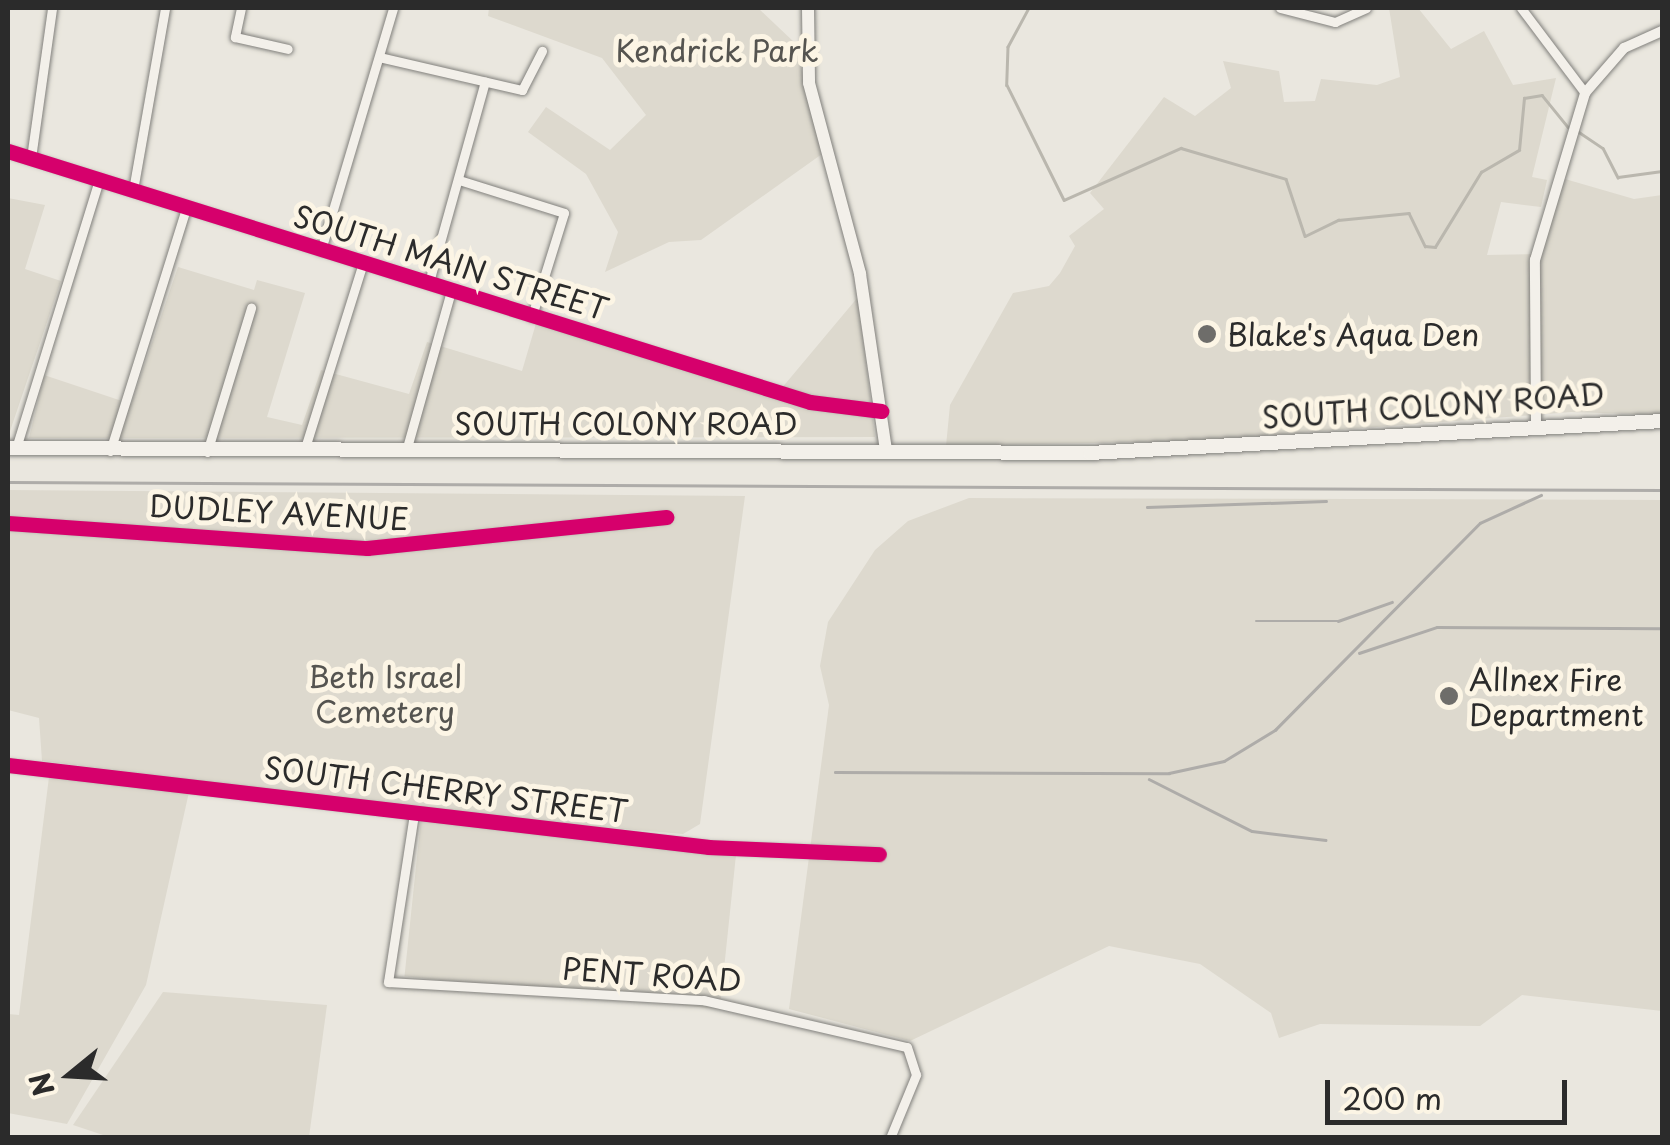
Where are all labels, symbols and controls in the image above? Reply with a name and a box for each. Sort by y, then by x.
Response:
park label: Kendrick Park [615,32,819,68]
street label: SOUTH MAIN STREET [289,197,613,327]
place label: Blake's Aqua Den [1227,316,1479,352]
marker: Blake's Aqua Den [1196,323,1218,345]
street label: SOUTH COLONY ROAD [1260,375,1606,435]
street label: SOUTH COLONY ROAD [454,405,798,441]
street label: DUDLEY AVENUE [147,487,411,537]
park label: Beth Israel Cemetery [308,658,462,728]
place label: Allnex Fire Department [1469,661,1643,732]
marker: Allnex Fire Department [1438,685,1460,707]
street label: SOUTH CHERRY STREET [261,749,631,829]
street label: PENT ROAD [560,950,744,998]
north arrow [20,1025,120,1125]
scale bar [1330,1060,1572,1122]
text: N [17,1067,65,1102]
text: 200 m [1342,1075,1442,1120]

